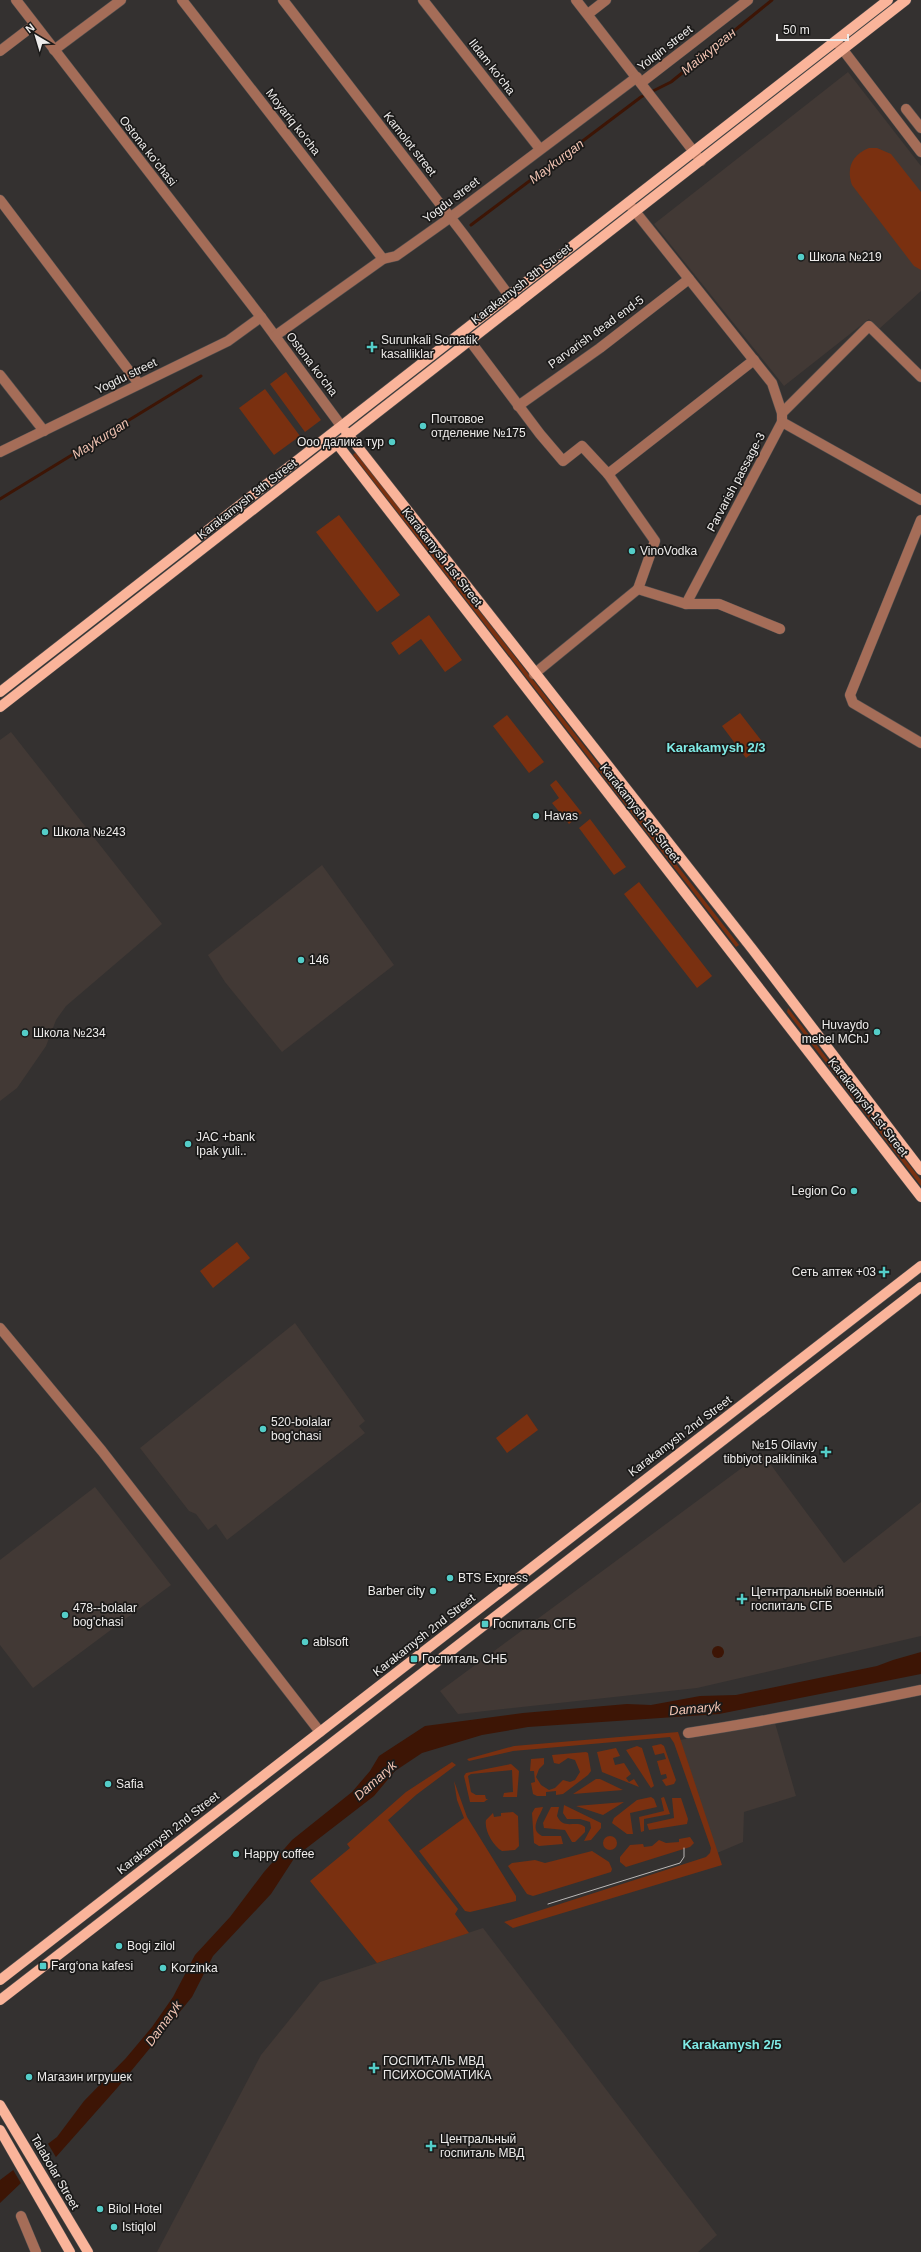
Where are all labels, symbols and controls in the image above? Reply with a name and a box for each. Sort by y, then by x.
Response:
north arrow [16,16,56,56]
scale bar [777,16,848,42]
text: N [23,21,37,35]
street label: Yolqin street [635,22,696,74]
text: 50 m [783,23,810,37]
water label: Майкурган [678,25,739,78]
street label: Ildam ko'cha [466,36,518,98]
street label: Moyariq ko'cha [263,86,323,158]
street label: Kamolot street [381,109,440,179]
street label: Ostona ko'chasi [116,113,180,189]
water label: Maykurgan [526,136,586,187]
street label: Yogdu street [420,174,482,226]
street label: Karakamysh 3th Street [469,241,574,327]
place label: Школа №219 [809,250,882,264]
marker: Школа №219 [796,252,806,262]
street label: Parvarish dead end-5 [545,292,647,371]
street label: Ostona ko'cha [283,329,341,399]
place label: Surunkali Somatik kasalliklar [381,333,479,361]
marker: Surunkali Somatik kasalliklar [366,341,378,353]
street label: Yogdu street [93,355,160,397]
place label: Почтовое отделение №175 [431,412,526,440]
water label: Maykurgan [69,415,132,462]
marker: Почтовое отделение №175 [418,421,428,431]
street label: Parvarish passage-3 [704,430,768,534]
place label: Ооо далика тур [297,435,384,449]
marker: Ооо далика тур [387,437,397,447]
street label: Karakamysh 3th Street [195,456,300,542]
street label: Karakamysh 1st Street [399,505,485,610]
place label: VinoVodka [640,544,697,558]
marker: VinoVodka [627,546,637,556]
district label: Karakamysh 2/3 [666,740,766,755]
street label: Karakamysh 1st Street [597,761,683,866]
place label: Havas [544,809,578,823]
marker: Havas [531,811,541,821]
place label: Школа №243 [53,825,126,839]
marker: Школа №243 [40,827,50,837]
place label: 146 [309,953,329,967]
marker: 146 [296,955,306,965]
place label: Huvaydo mebel MChJ [802,1018,869,1046]
place label: Школа №234 [33,1026,106,1040]
marker: Huvaydo mebel MChJ [872,1027,882,1037]
marker: Школа №234 [20,1028,30,1038]
street label: Karakamysh 1st Street [825,1055,911,1160]
place label: JAC +bank Ipak yuli.. [196,1130,256,1158]
marker: JAC +bank Ipak yuli.. [183,1139,193,1149]
place label: Legion Co [791,1184,846,1198]
marker: Legion Co [849,1186,859,1196]
place label: Сеть аптек +03 [792,1265,876,1279]
marker: Сеть аптек +03 [879,1267,889,1277]
street label: Karakamysh 2nd Street [626,1392,735,1479]
place label: 520-bolalar bog'chasi [271,1415,331,1443]
marker: 520-bolalar bog'chasi [258,1424,268,1434]
place label: №15 Oilaviy tibbiyot paliklinika [724,1438,817,1466]
marker: №15 Oilaviy tibbiyot paliklinika [820,1446,832,1458]
place label: BTS Express [458,1571,528,1585]
marker: BTS Express [445,1573,455,1583]
place label: Barber city [368,1584,425,1598]
place label: Цетнтральный военный госпиталь СГБ [751,1585,884,1613]
marker: Barber city [428,1586,438,1596]
street label: Karakamysh 2nd Street [370,1590,478,1679]
marker: Цетнтральный военный госпиталь СГБ [736,1593,748,1605]
place label: 478--bolalar bog'chasi [73,1601,137,1629]
marker: 478--bolalar bog'chasi [60,1610,70,1620]
place label: Госпиталь СГБ [493,1617,576,1631]
marker: Госпиталь СГБ [480,1619,490,1629]
place label: ablsoft [313,1635,349,1649]
marker: ablsoft [300,1637,310,1647]
place label: Госпиталь СНБ [422,1652,508,1666]
marker: Госпиталь СНБ [409,1654,419,1664]
water label: Damaryk [668,1699,723,1718]
water label: Damaryk [351,1756,401,1803]
place label: Safia [116,1777,144,1791]
marker: Safia [103,1779,113,1789]
street label: Karakamysh 2nd Street [114,1788,222,1877]
place label: Happy coffee [244,1847,315,1861]
marker: Happy coffee [231,1849,241,1859]
place label: Bogi zilol [127,1939,175,1953]
marker: Bogi zilol [114,1941,124,1951]
place label: Farg‘ona kafesi [51,1959,133,1973]
marker: Farg‘ona kafesi [38,1961,48,1971]
place label: Korzinka [171,1961,218,1975]
marker: Korzinka [158,1963,168,1973]
water label: Damaryk [142,1997,186,2049]
district label: Karakamysh 2/5 [682,2037,782,2052]
place label: ГОСПИТАЛЬ МВД ПСИХОСОМАТИКА [383,2054,492,2082]
marker: ГОСПИТАЛЬ МВД ПСИХОСОМАТИКА [368,2062,380,2074]
place label: Магазин игрушек [37,2070,133,2084]
marker: Магазин игрушек [24,2072,34,2082]
street label: Talabolar Street [28,2132,82,2212]
place label: Центральный госпиталь МВД [440,2132,524,2160]
marker: Центральный госпиталь МВД [425,2140,437,2152]
place label: Bilol Hotel [108,2202,162,2216]
marker: Bilol Hotel [95,2204,105,2214]
place label: Istiqlol [122,2220,156,2234]
marker: Istiqlol [109,2222,119,2232]

